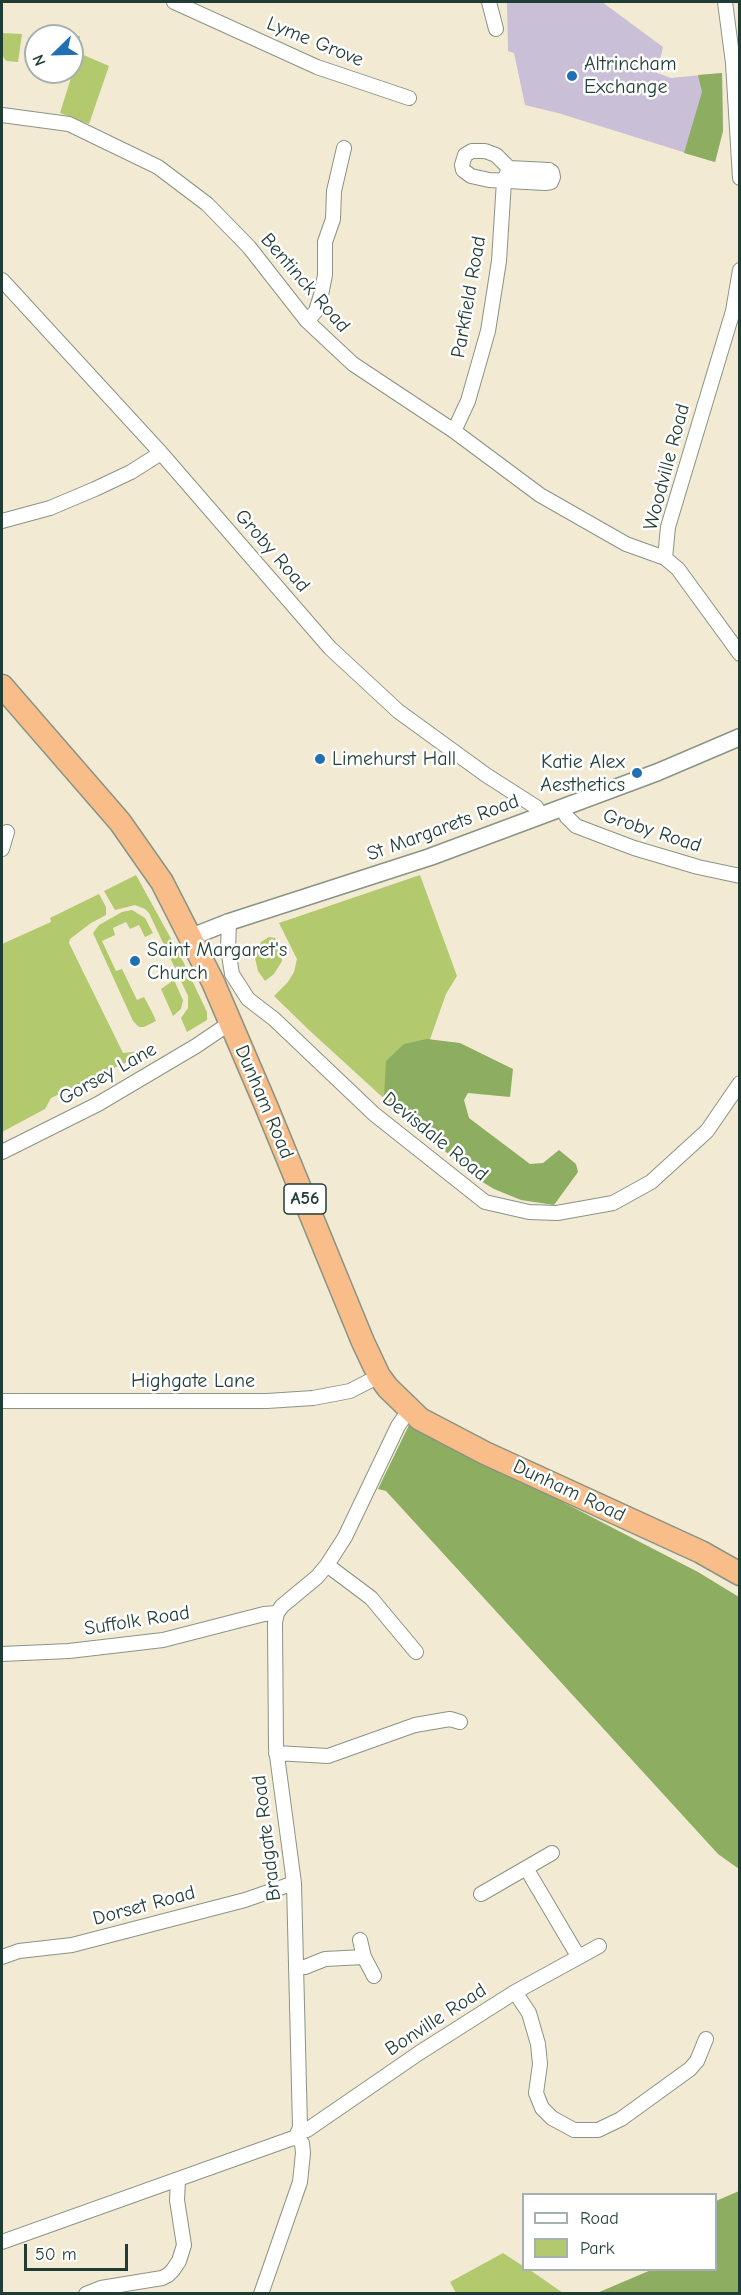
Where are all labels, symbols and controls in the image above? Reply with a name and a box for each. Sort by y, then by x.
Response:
street label: Lyme Grove [263,12,367,72]
north arrow [24,24,84,84]
text: N [29,52,50,69]
place label: Altrincham Exchange [584,52,676,99]
marker: Altrincham Exchange [565,69,579,83]
street label: Bentinck Road [255,228,355,338]
street label: Parkfield Road [446,234,492,360]
street label: Woodville Road [639,401,695,533]
street label: Groby Road [230,505,314,597]
place label: Limehurst Hall [332,747,456,771]
place label: Katie Alex Aesthetics [540,750,625,797]
marker: Limehurst Hall [313,752,327,766]
marker: Katie Alex Aesthetics [630,766,644,780]
street label: St Margarets Road [364,789,522,867]
street label: Groby Road [600,804,704,858]
place label: Saint Margaret's Church [147,938,287,985]
marker: Saint Margaret's Church [128,954,142,968]
street label: Gorsey Lane [55,1037,161,1111]
street label: Dunham Road [229,1041,299,1163]
street label: Devisdale Road [377,1087,493,1187]
road number: A56 [284,1184,326,1214]
street label: Highgate Lane [131,1369,255,1393]
street label: Dunham Road [509,1454,629,1528]
street label: Suffolk Road [82,1601,192,1641]
street label: Bradgate Road [247,1774,287,1902]
street label: Dorset Road [90,1881,198,1931]
street label: Bonville Road [381,1978,491,2062]
legend [522,2193,717,2271]
text: Road [580,2208,619,2229]
scale bar [27,2232,130,2270]
text: Park [580,2238,614,2259]
text: 50 m [35,2244,77,2265]

